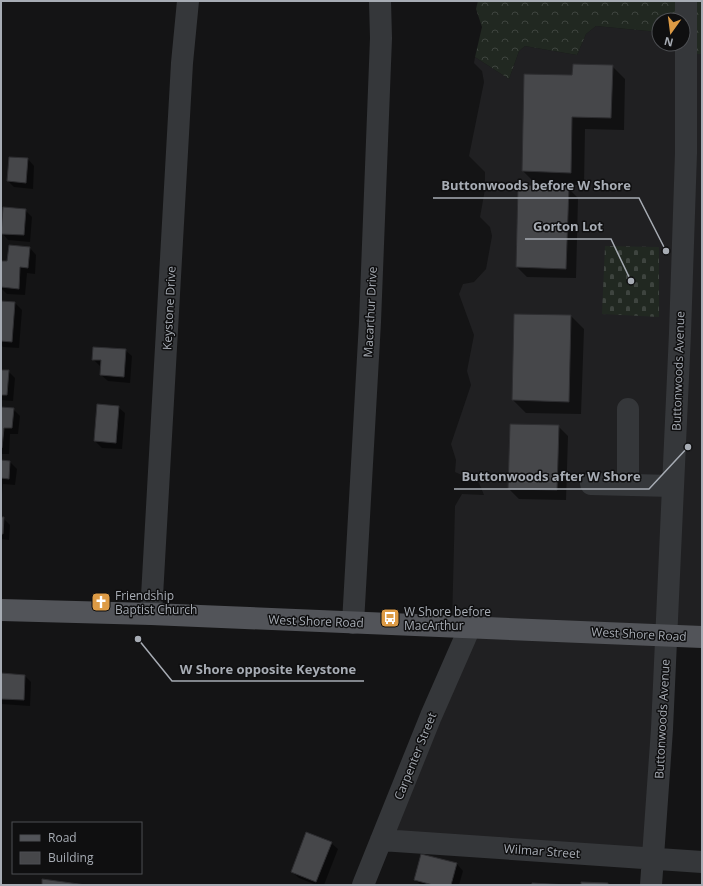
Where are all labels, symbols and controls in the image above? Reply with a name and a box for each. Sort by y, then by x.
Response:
north arrow [651,12,691,52]
text: N [662,34,675,51]
callout: Buttonwoods before W Shore [433,173,639,198]
text: Buttonwoods before W Shore [441,176,631,194]
callout: Gorton Lot [525,214,611,239]
text: Gorton Lot [533,217,603,235]
street label: Keystone Drive [158,265,180,350]
street label: Macarthur Drive [359,266,381,358]
street label: Buttonwoods Avenue [667,311,689,431]
callout: Buttonwoods after W Shore [454,464,649,489]
text: Buttonwoods after W Shore [461,467,641,485]
place label: Friendship Baptist Church [115,587,197,618]
church icon: Friendship Baptist Church [90,591,112,613]
place label: W Shore before MacArthur [404,603,491,634]
bus stop icon: W Shore before MacArthur [379,607,401,629]
street label: West Shore Road [268,611,364,631]
street label: West Shore Road [591,623,687,645]
callout: W Shore opposite Keystone [172,656,364,681]
street label: Buttonwoods Avenue [650,658,674,779]
text: W Shore opposite Keystone [180,660,357,678]
street label: Carpenter Street [390,710,440,802]
legend [12,822,142,874]
text: Road [48,829,77,846]
street label: Wilmar Street [503,840,581,862]
text: Building [48,849,94,866]

